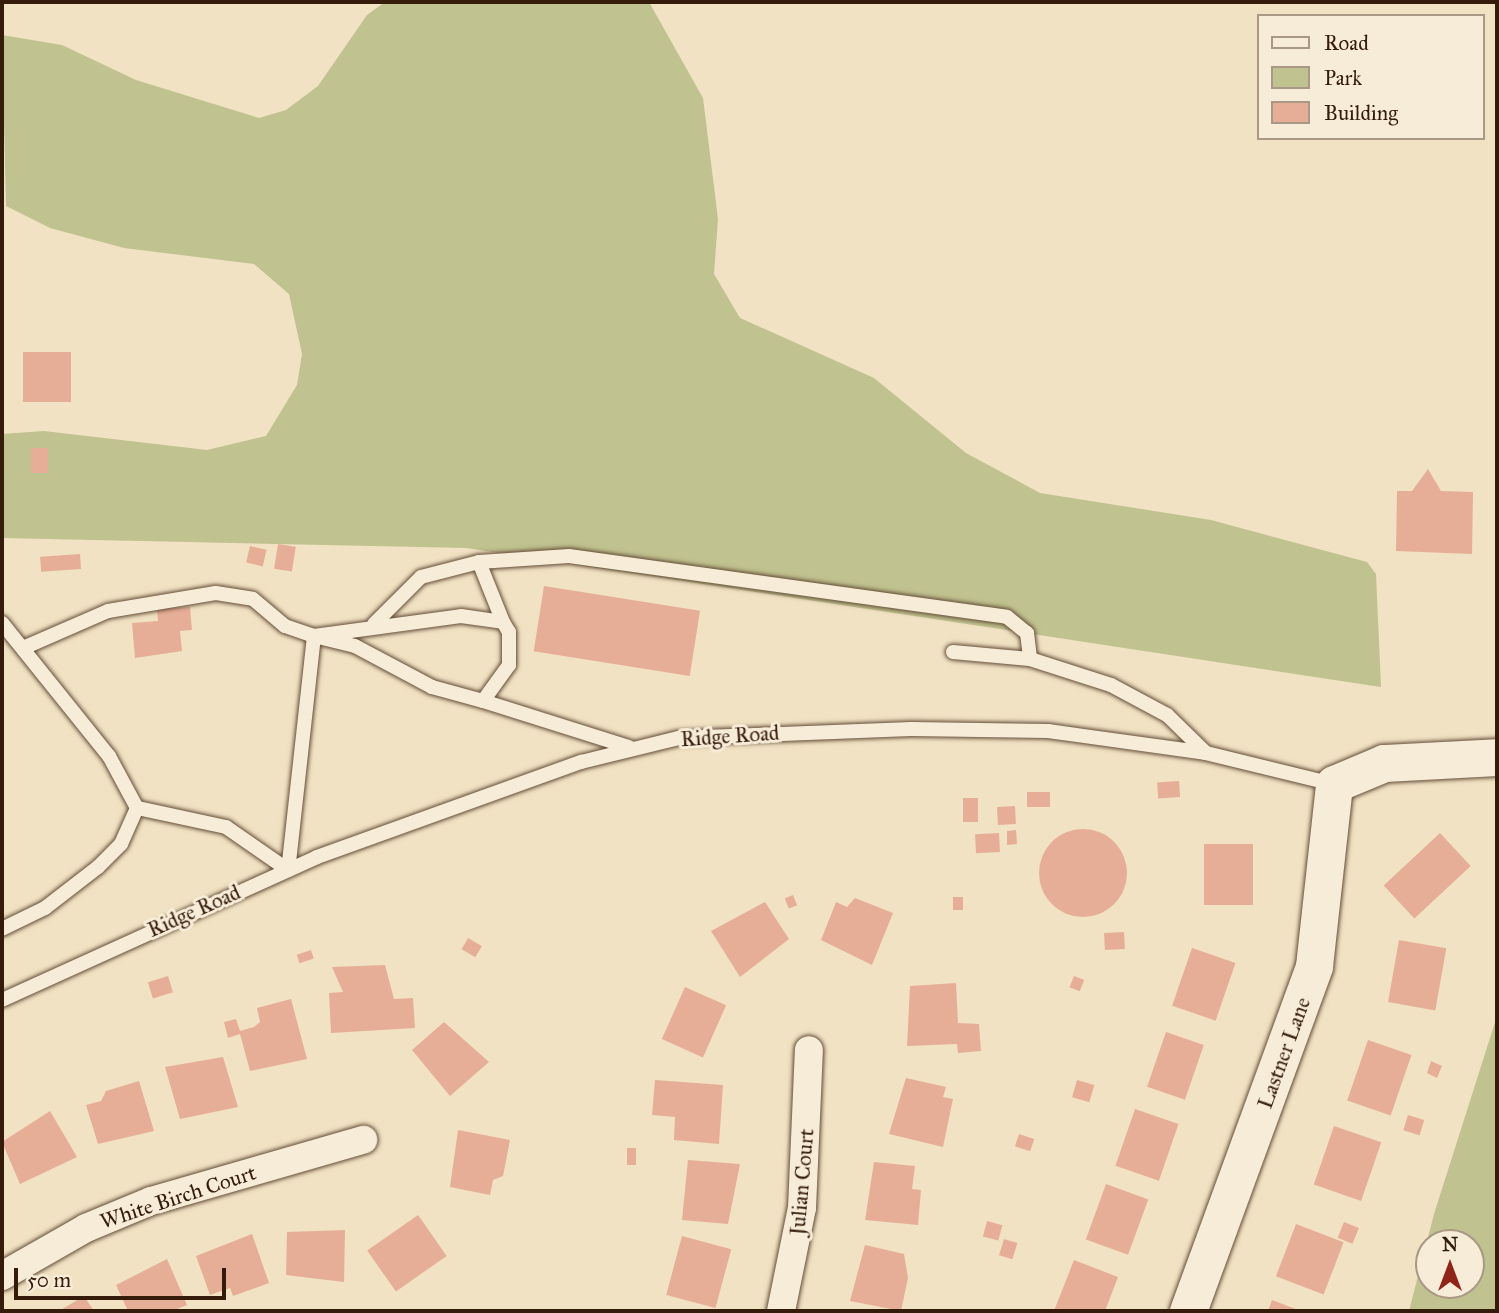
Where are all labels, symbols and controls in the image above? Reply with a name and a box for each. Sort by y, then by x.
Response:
legend [1258,14,1485,140]
text: Road [1324,30,1369,56]
text: Park [1324,65,1362,91]
text: Building [1324,100,1398,126]
street label: Ridge Road [680,720,780,752]
street label: Ridge Road [144,879,244,943]
street label: Lastner Lane [1252,994,1316,1112]
street label: Julian Court [785,1128,819,1236]
street label: White Birch Court [97,1160,259,1234]
north arrow [1415,1229,1485,1299]
text: N [1442,1233,1458,1256]
scale bar [18,1254,229,1298]
text: 50 m [27,1267,71,1293]

